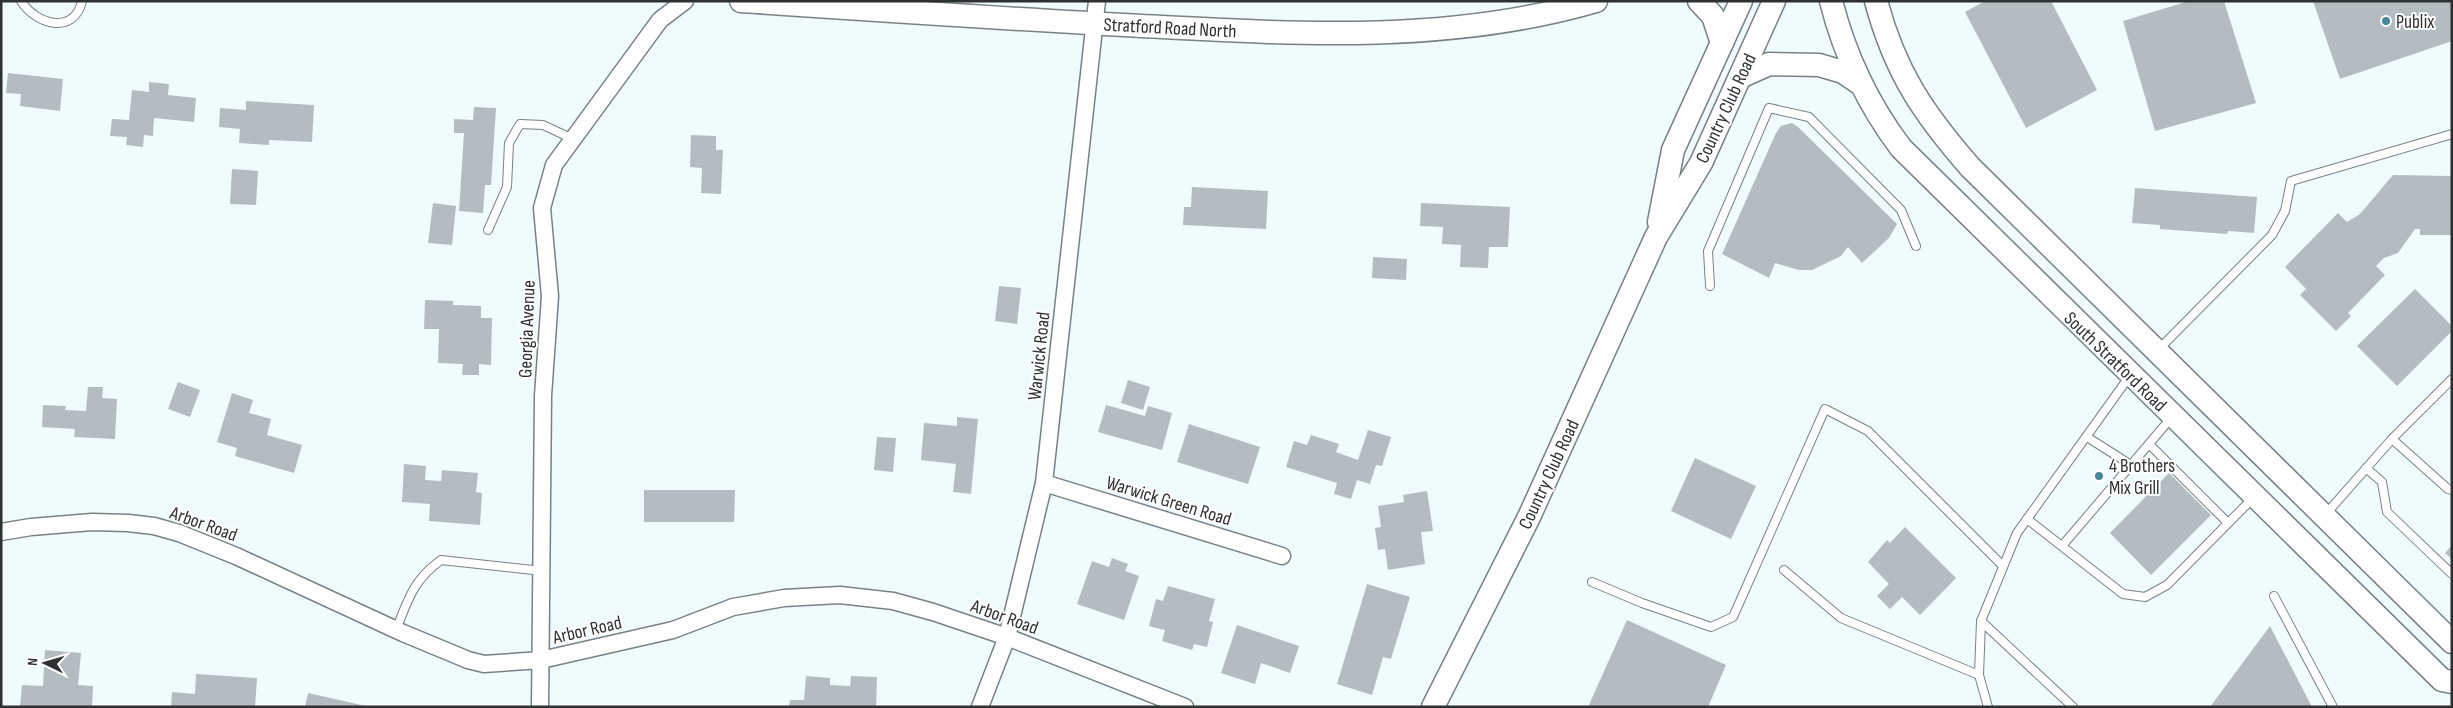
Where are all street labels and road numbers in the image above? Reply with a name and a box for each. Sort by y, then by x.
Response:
street label: Stratford Road North [1103,14,1237,43]
street label: Country Club Road [1691,50,1762,167]
street label: Georgia Avenue [514,280,541,378]
street label: South Stratford Road [2059,307,2171,417]
street label: Warwick Road [1023,311,1056,401]
street label: Country Club Road [1514,416,1585,533]
street label: Warwick Green Road [1103,471,1234,531]
street label: Arbor Road [166,501,240,547]
street label: Arbor Road [967,594,1041,640]
street label: Arbor Road [550,611,624,650]

